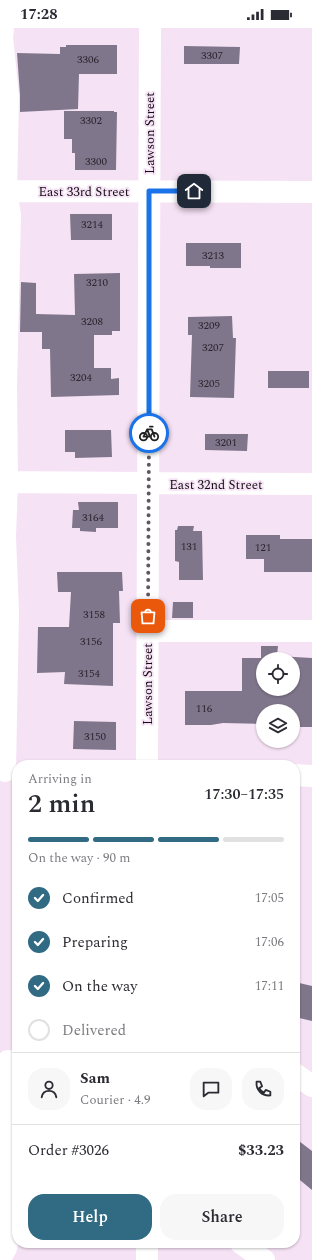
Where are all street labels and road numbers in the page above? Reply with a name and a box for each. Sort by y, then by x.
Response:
street label: Lawson Street [140,92,160,174]
street label: East 33rd Street [39,182,130,202]
street label: East 32nd Street [169,475,263,495]
street label: Lawson Street [138,643,158,725]

